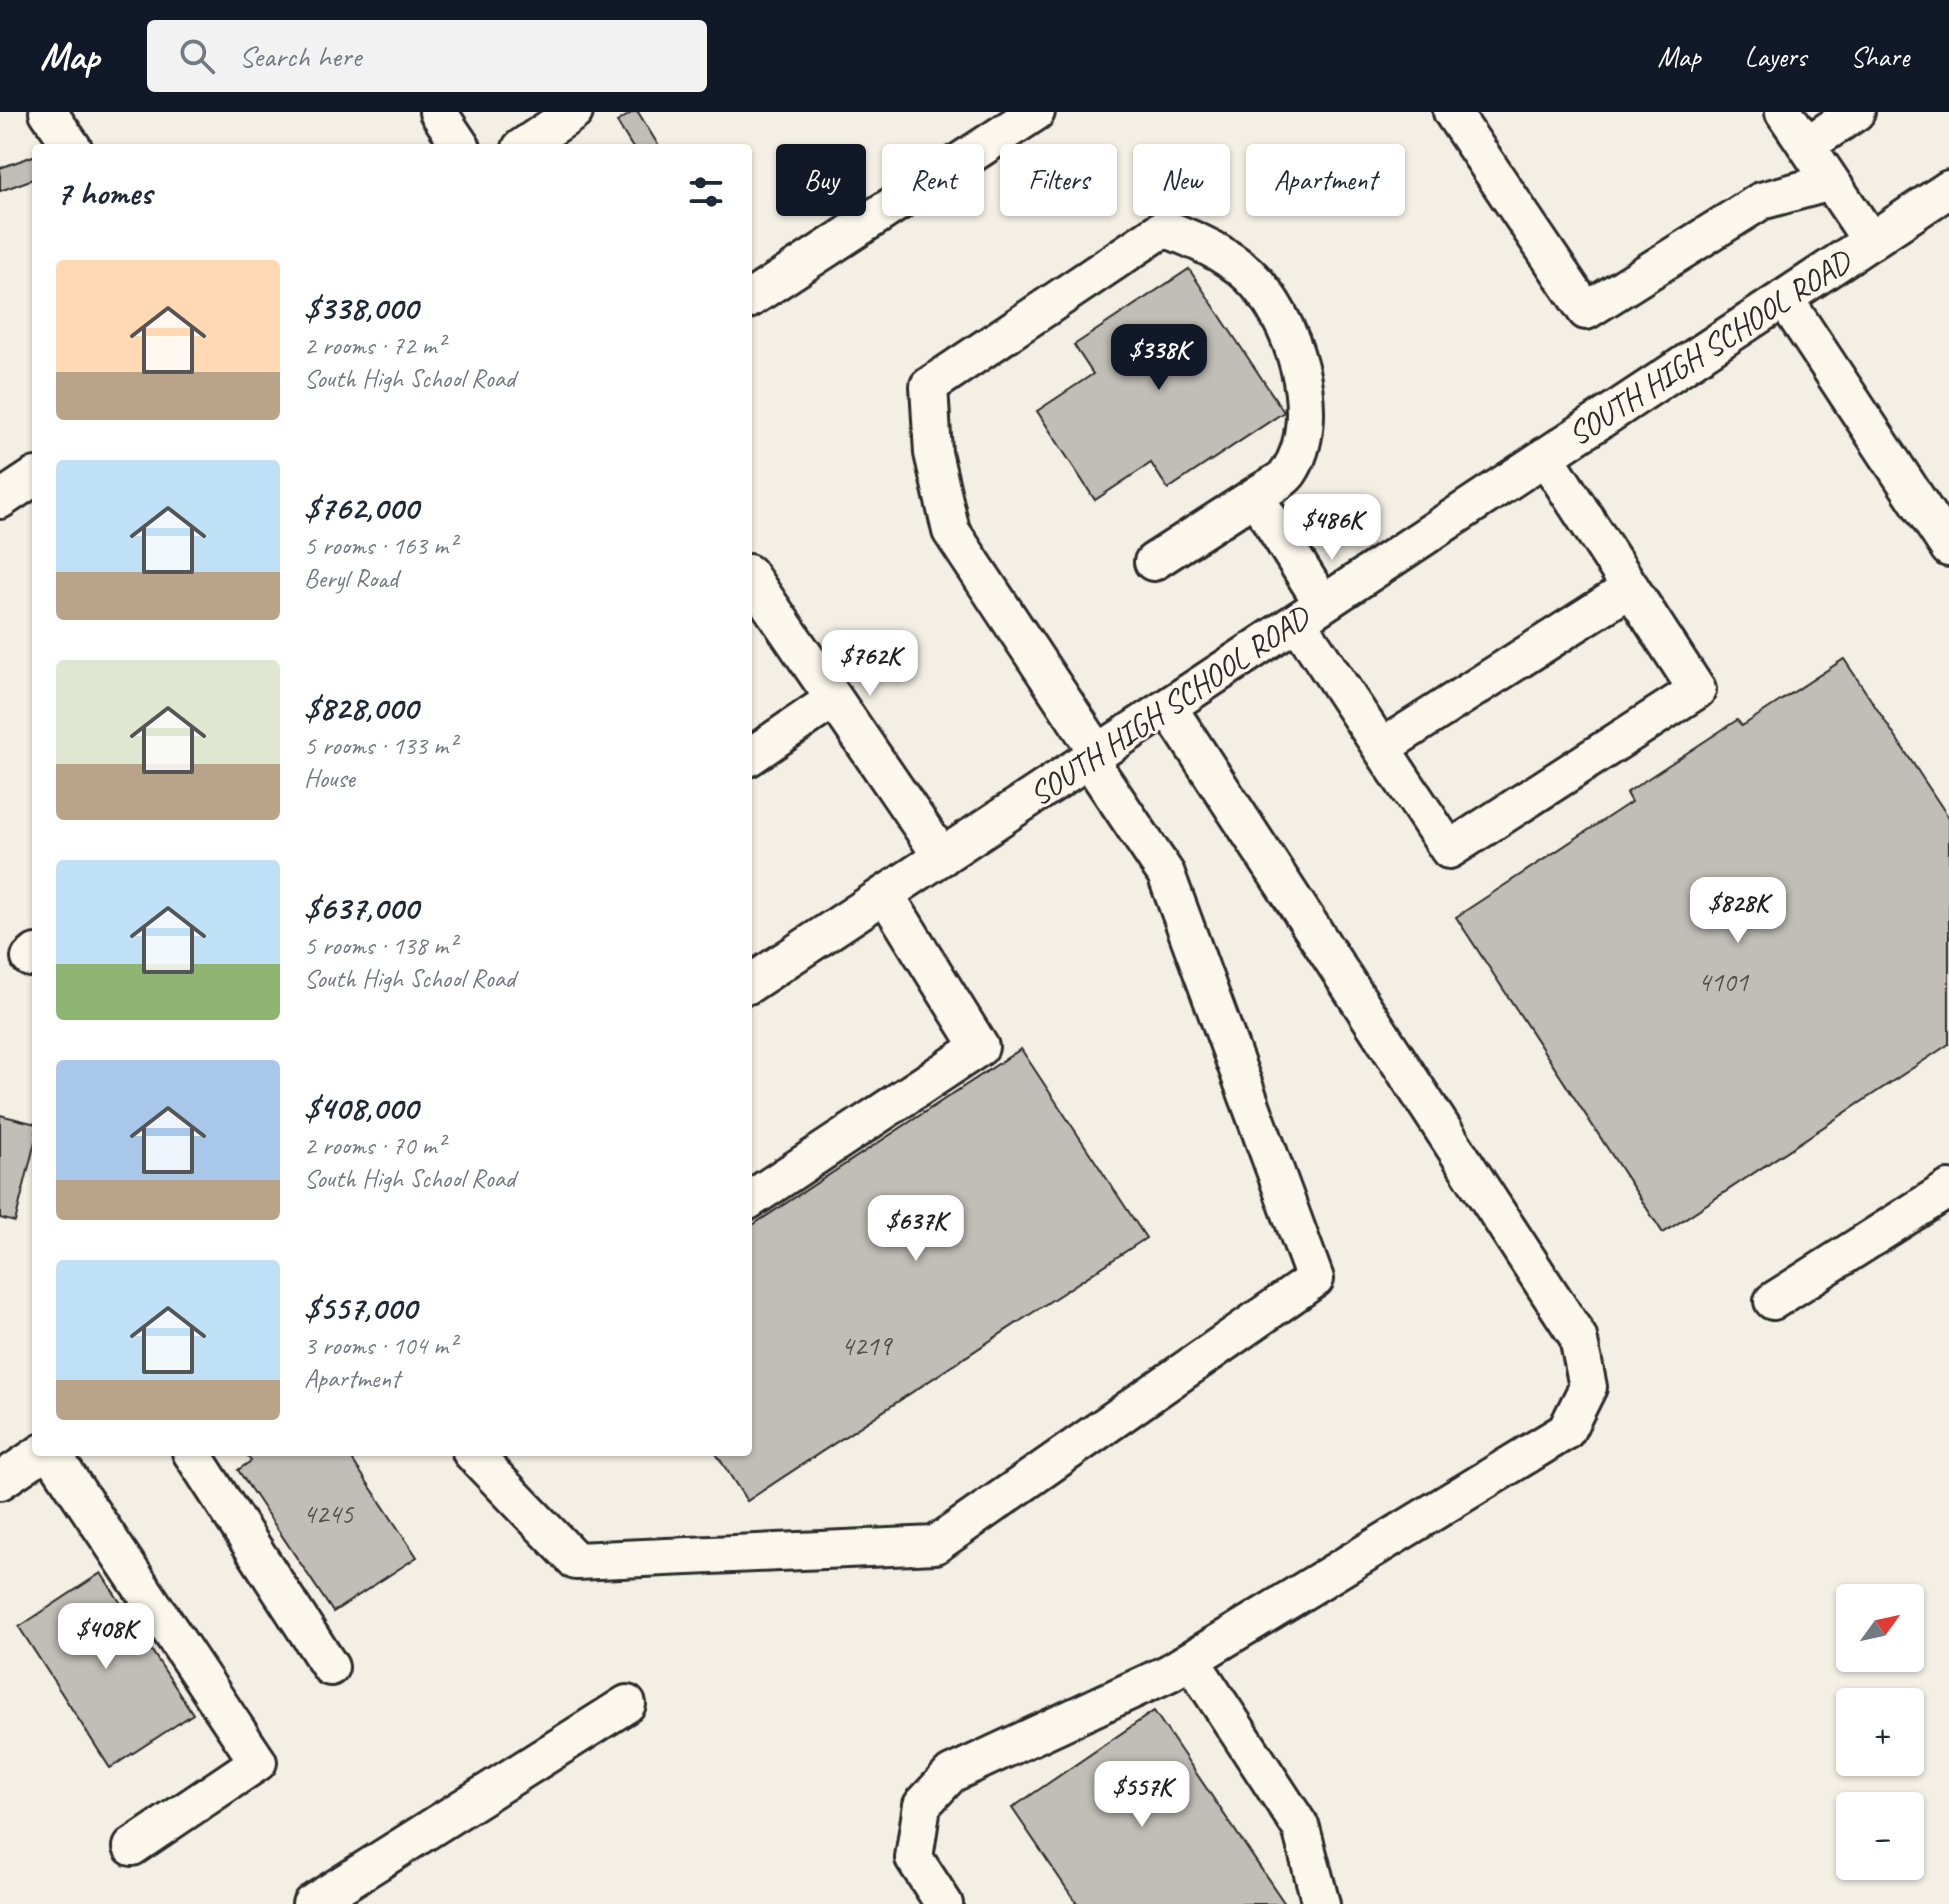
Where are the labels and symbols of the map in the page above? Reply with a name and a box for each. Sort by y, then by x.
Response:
street label: SOUTH HIGH SCHOOL ROAD [1560,240,1860,455]
pin: $338K [1103,324,1215,392]
pin: $486K [1276,494,1388,562]
street label: SOUTH HIGH SCHOOL ROAD [1021,596,1319,815]
pin: $762K [814,630,926,698]
pin: $828K [1682,877,1794,945]
house number: 4101 [1698,964,1750,999]
pin: $637K [860,1195,972,1263]
house number: 4219 [841,1328,894,1363]
house number: 4245 [303,1496,355,1531]
north arrow [1836,1584,1924,1672]
pin: $408K [50,1603,162,1671]
pin: $557K [1086,1761,1198,1829]

